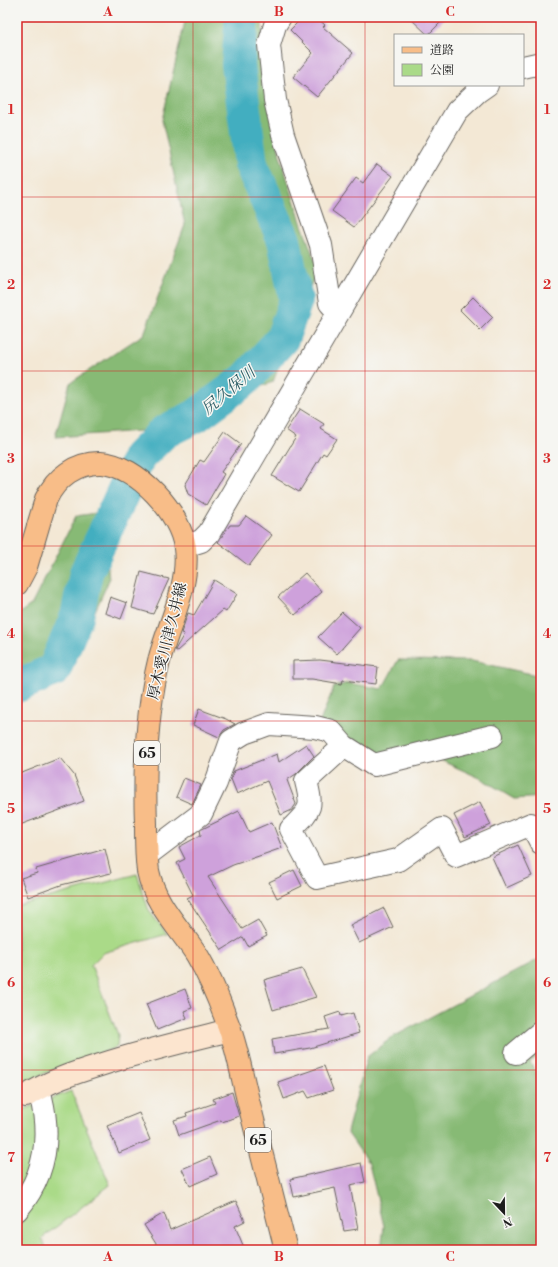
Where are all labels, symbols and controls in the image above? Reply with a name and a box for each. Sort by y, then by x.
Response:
text: A [102,4,113,20]
text: B [274,4,284,20]
text: C [445,4,455,20]
legend [394,34,524,86]
text: 道路 [430,43,454,58]
text: 公園 [430,63,454,78]
text: 1 [8,102,15,118]
text: 1 [544,102,551,118]
text: 2 [7,277,15,293]
text: 2 [543,277,551,293]
water label: 尻久保川 [198,361,261,419]
text: 3 [7,451,15,467]
text: 3 [543,451,551,467]
street label: 厚木愛川津久井線 [144,581,191,702]
text: 4 [7,626,16,642]
text: 4 [543,626,552,642]
road number: 65 [134,741,160,765]
text: 5 [7,801,15,817]
text: 5 [543,801,551,817]
text: 6 [7,975,15,991]
text: 6 [543,975,551,991]
road number: 65 [245,1128,271,1152]
text: 7 [7,1150,15,1166]
text: 7 [543,1150,551,1166]
north arrow [484,1193,524,1233]
text: N [500,1213,514,1230]
text: A [102,1249,113,1265]
text: B [274,1249,284,1265]
text: C [445,1249,455,1265]

